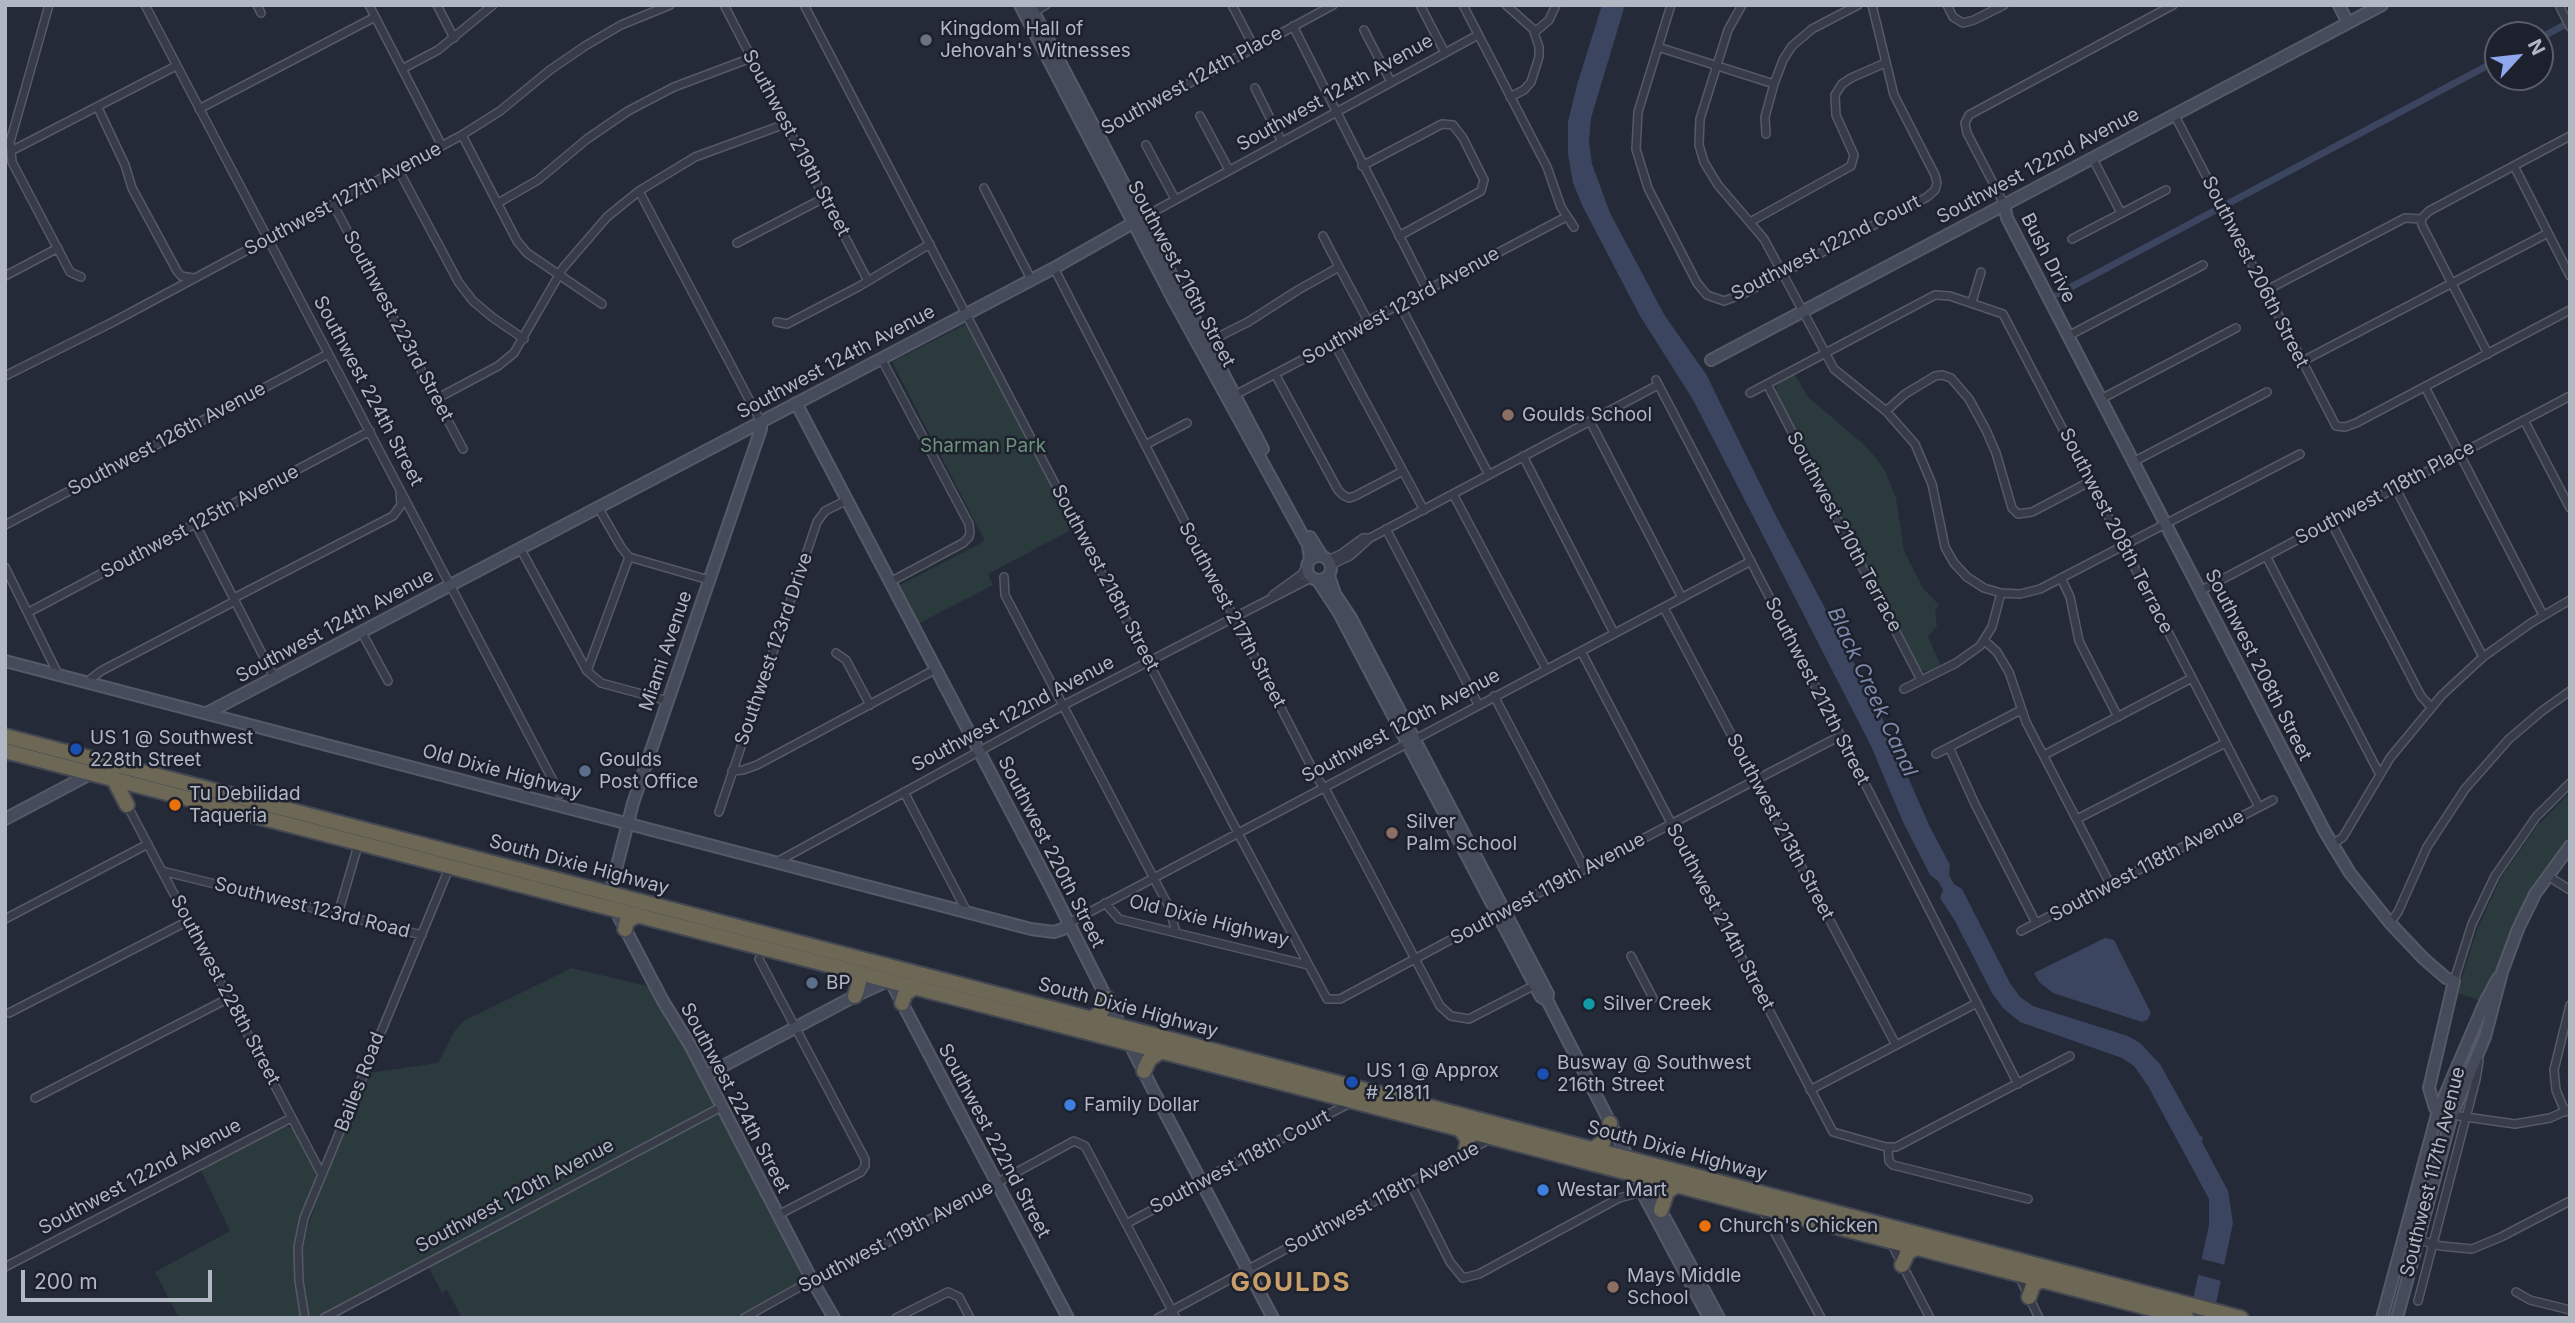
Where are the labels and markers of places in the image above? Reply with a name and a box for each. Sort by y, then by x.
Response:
place label: Kingdom Hall of Jehovah's Witnesses [940,18,1131,62]
marker: Kingdom Hall of Jehovah's Witnesses [918,32,934,48]
place label: Goulds School [1522,404,1652,426]
marker: Goulds School [1500,407,1516,423]
place label: US 1 @ Southwest 228th Street [90,727,253,771]
marker: US 1 @ Southwest 228th Street [68,741,84,757]
place label: Goulds Post Office [599,749,698,793]
marker: Goulds Post Office [577,763,593,779]
place label: Tu Debilidad Taqueria [189,783,301,827]
marker: Tu Debilidad Taqueria [167,797,183,813]
place label: Silver Palm School [1406,811,1517,855]
marker: Silver Palm School [1384,825,1400,841]
place label: BP [826,972,851,994]
marker: BP [804,975,820,991]
place label: Silver Creek [1603,993,1712,1015]
marker: Silver Creek [1581,996,1597,1012]
place label: Busway @ Southwest 216th Street [1557,1052,1751,1096]
place label: US 1 @ Approx # 21811 [1366,1060,1499,1104]
marker: Busway @ Southwest 216th Street [1535,1066,1551,1082]
marker: US 1 @ Approx # 21811 [1344,1074,1360,1090]
place label: Family Dollar [1084,1094,1200,1116]
marker: Family Dollar [1062,1097,1078,1113]
place label: Westar Mart [1557,1179,1667,1201]
marker: Westar Mart [1535,1182,1551,1198]
place label: Church's Chicken [1719,1215,1878,1237]
marker: Church's Chicken [1697,1218,1713,1234]
place label: Mays Middle School [1627,1265,1741,1309]
marker: Mays Middle School [1605,1279,1621,1295]

